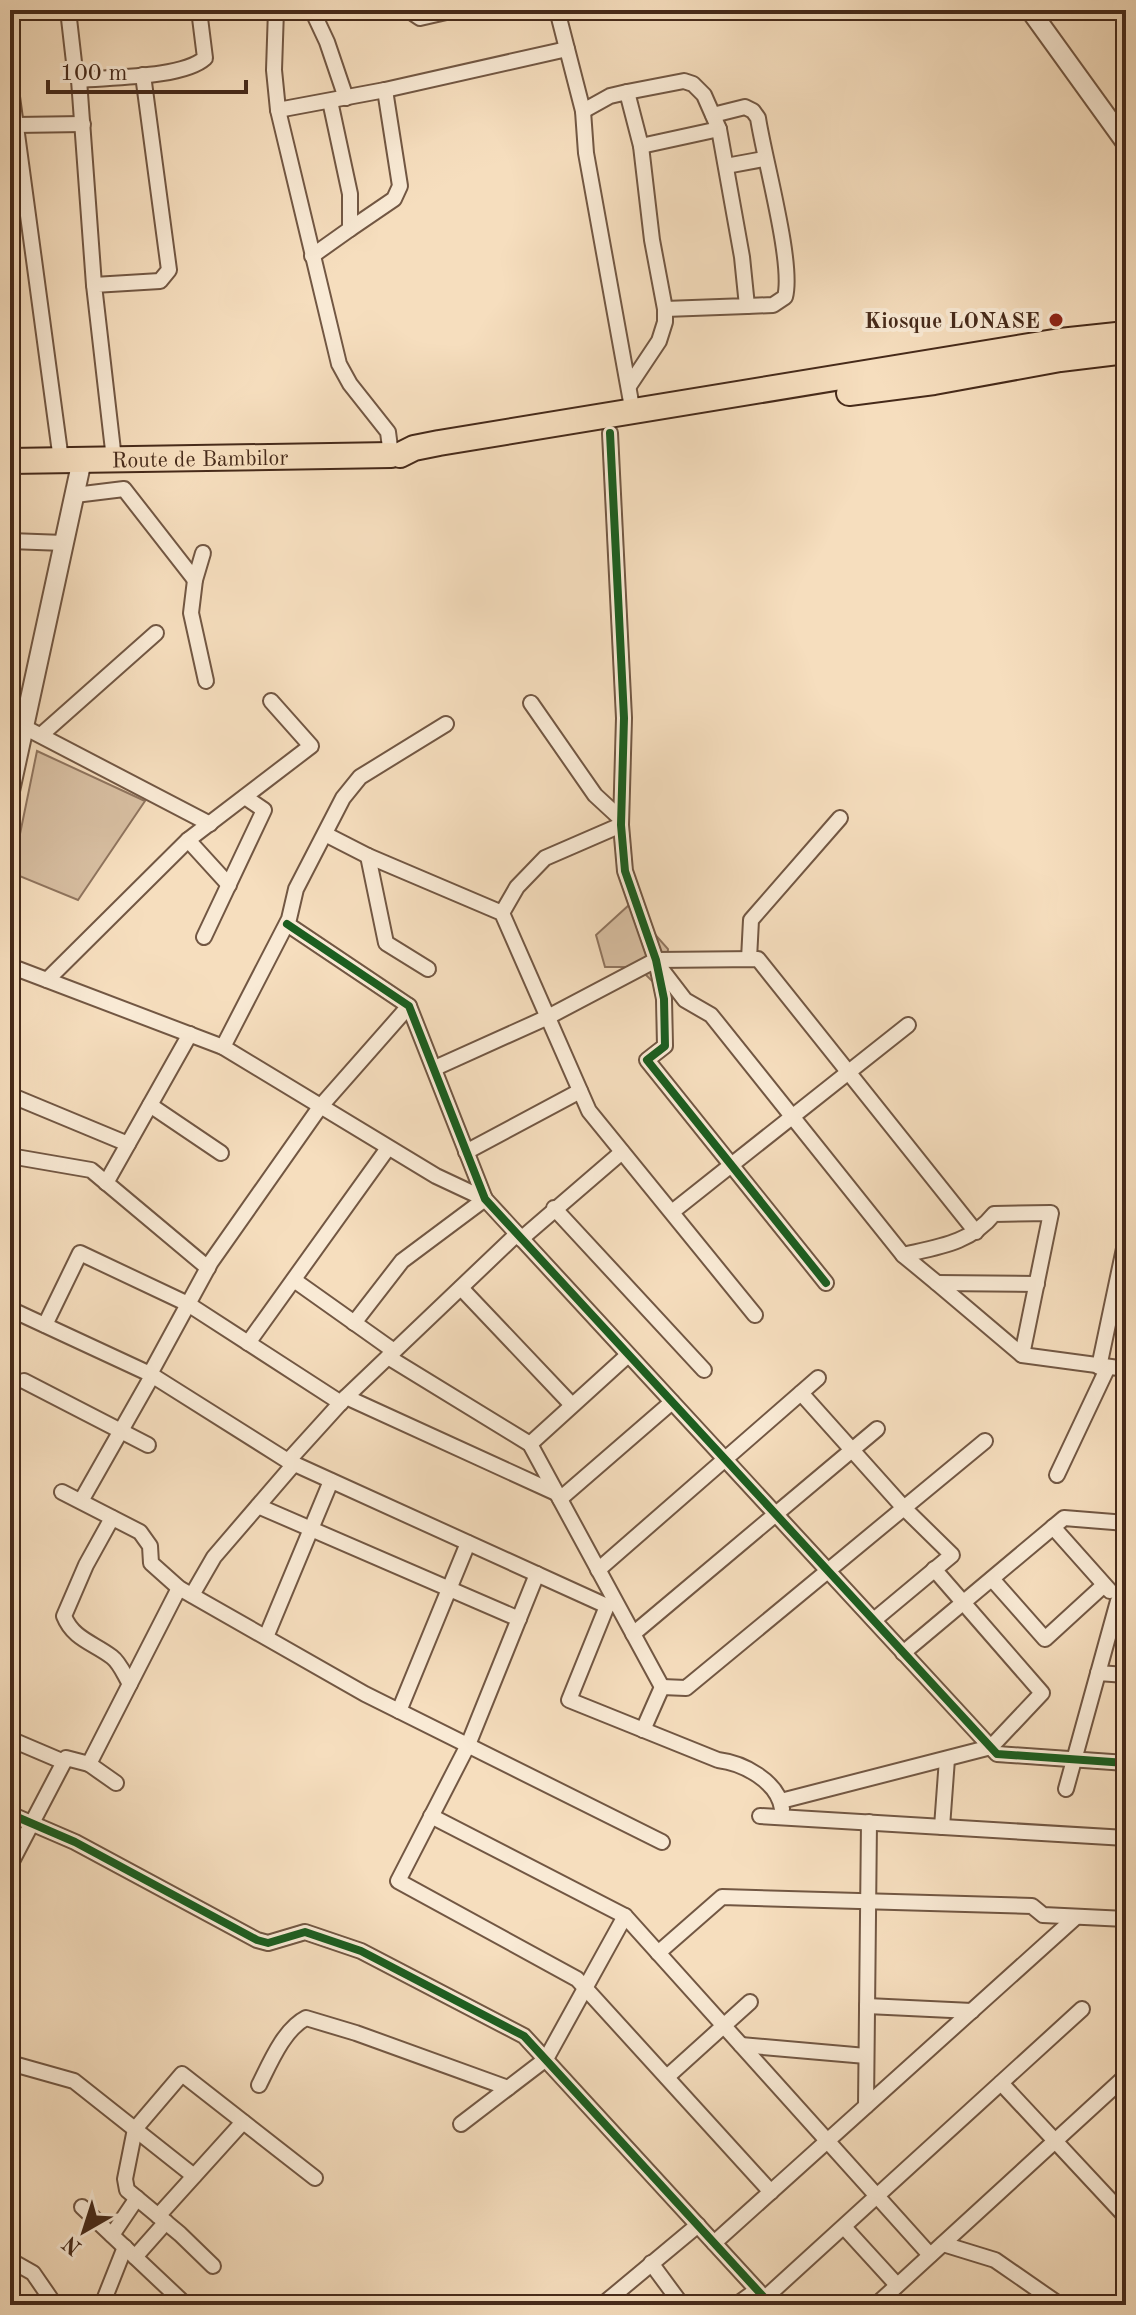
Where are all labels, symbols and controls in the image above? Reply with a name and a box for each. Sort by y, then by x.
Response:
scale bar [48,44,246,94]
text: 100 m [60,62,128,86]
place label: Kiosque LONASE [864,311,1040,333]
marker: Kiosque LONASE [1047,311,1065,329]
street label: Route de Bambilor [111,448,289,472]
north arrow [44,2191,124,2271]
text: N [59,2231,86,2259]

